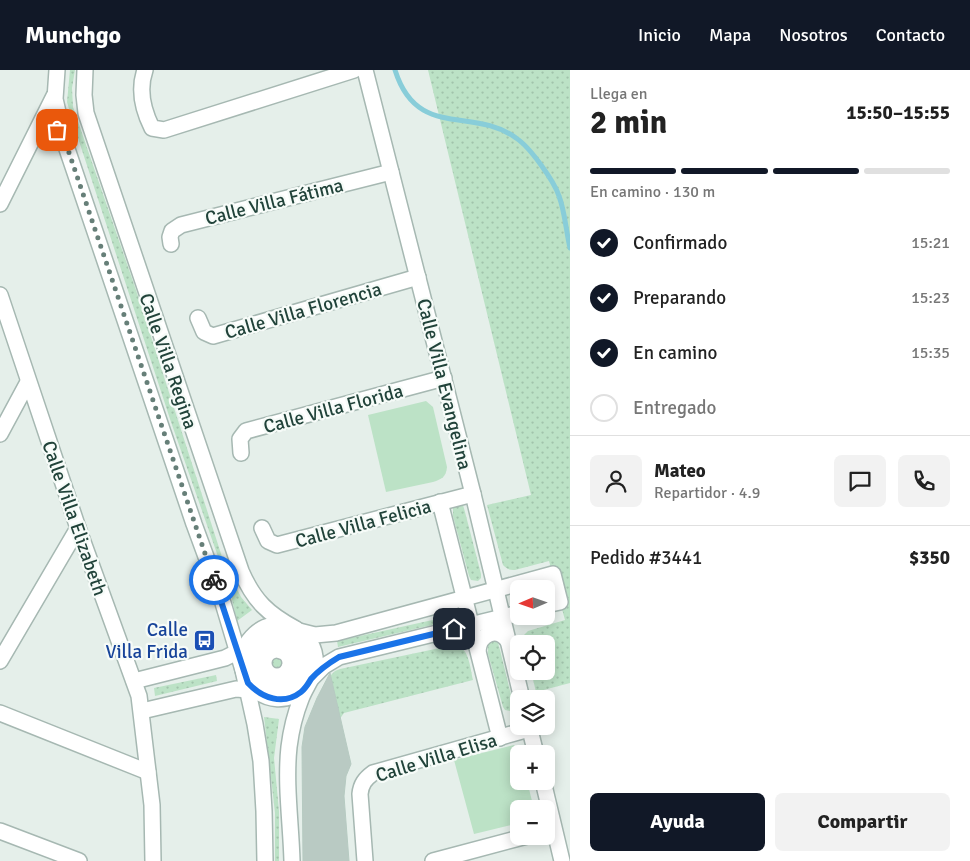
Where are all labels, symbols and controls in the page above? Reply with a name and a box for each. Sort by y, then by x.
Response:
text: Munchgo [25,20,121,50]
text: Inicio [638,24,681,46]
text: Mapa [709,24,751,46]
text: Nosotros [779,24,848,46]
text: Contacto [876,24,945,46]
text: Llega en [590,84,648,104]
text: 15:50–15:55 [846,101,950,125]
text: 2 min [590,103,667,142]
pin [36,109,78,151]
icon: bag [43,116,71,144]
street label: Calle Villa Fátima [203,173,346,231]
text: En camino · 130 m [590,182,715,202]
icon: check [590,229,618,257]
text: Confirmado [633,231,727,255]
text: 15:21 [911,233,950,253]
street label: Calle Villa Florencia [222,277,384,345]
icon: check [590,284,618,312]
text: Preparando [633,286,726,310]
text: 15:23 [911,288,950,308]
street label: Calle Villa Regina [134,290,203,432]
street label: Calle Villa Evangelina [411,296,477,472]
icon: check [590,339,618,367]
text: En camino [633,341,717,365]
text: 15:35 [911,343,950,363]
street label: Calle Villa Florida [261,379,406,439]
text: Entregado [633,396,716,420]
street label: Calle Villa Elizabeth [36,438,112,599]
button: person [590,455,642,507]
button: chat [834,455,886,507]
button: phone [898,455,950,507]
text: Mateo [654,459,706,483]
text: Repartidor · 4.9 [654,483,760,503]
street label: Calle Villa Felicia [293,494,434,554]
text: Pedido #3441 [590,546,702,570]
text: $350 [909,546,950,570]
courier [189,555,239,605]
icon: bike [200,566,228,594]
north arrow [510,580,555,625]
map controls [510,580,555,845]
pin [433,608,475,650]
icon: home [440,615,468,643]
place label: Calle Villa Frida [105,618,188,664]
bus stop icon: Calle Villa Frida [192,628,216,652]
button: locate [510,635,555,680]
button: layers [510,690,555,735]
street label: Calle Villa Elisa [373,728,500,788]
button: + [510,745,555,790]
button: Ayuda [590,793,765,851]
button: Compartir [775,793,950,851]
button: − [510,800,555,845]

